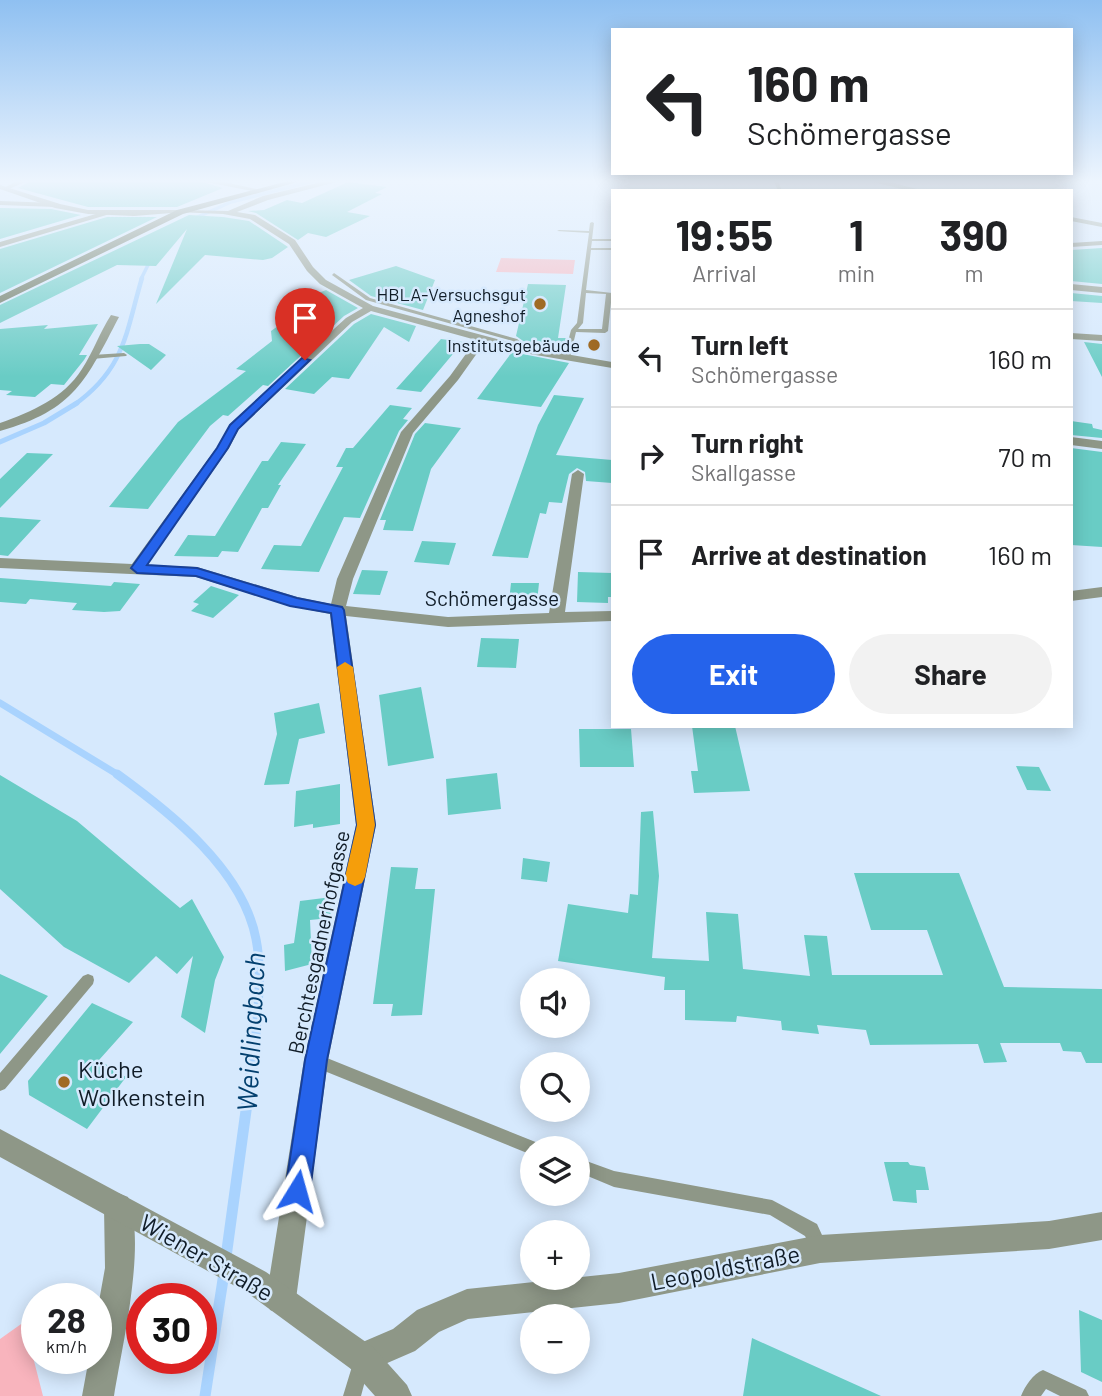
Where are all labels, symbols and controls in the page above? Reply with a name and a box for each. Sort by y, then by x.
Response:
text: 160 m [747,53,869,112]
icon: left [632,56,723,147]
text: Schömergasse [747,113,952,151]
text: 19:55 [676,209,773,259]
text: 1 [849,209,864,259]
text: 390 [940,209,1008,259]
text: Arrival [692,259,757,287]
text: min [838,259,875,287]
text: m [964,259,984,287]
place label: HBLA-Versuchsgut Agneshof [377,283,526,326]
pin [275,288,335,360]
marker: HBLA-Versuchsgut Agneshof [532,296,548,312]
icon: arrive [286,299,324,337]
text: Turn left [691,329,789,360]
place label: Institutsgebäude [447,334,580,356]
marker: Institutsgebäude [586,337,602,353]
icon: left [632,339,670,377]
text: 160 m [988,343,1052,374]
text: Schömergasse [691,360,838,388]
text: Turn right [691,427,804,458]
icon: right [632,437,670,475]
text: 70 m [998,441,1052,472]
text: Skallgasse [691,458,796,486]
icon: arrive [632,535,670,573]
text: Arrive at destination [691,539,927,570]
text: 160 m [988,539,1052,570]
street label: Schömergasse [425,585,559,610]
button: Exit [632,634,835,714]
button: Share [849,634,1052,714]
street label: Berchtesgadnerhofgasse [282,828,354,1056]
water label: Weidlingbach [229,951,271,1113]
map controls [520,968,590,1374]
button: sound [520,968,590,1038]
button: search [520,1052,590,1122]
place label: Küche Wolkenstein [78,1054,206,1111]
marker: Küche Wolkenstein [56,1074,72,1090]
button: layers [520,1136,590,1206]
position arrow [260,1154,334,1228]
street label: Wiener Straße [135,1207,279,1307]
button: + [520,1220,590,1290]
street label: Leopoldstraße [648,1238,802,1296]
speed limit sign: 30 [126,1283,217,1374]
text: 28 [47,1298,86,1340]
button: − [520,1304,590,1374]
text: km/h [46,1335,87,1357]

